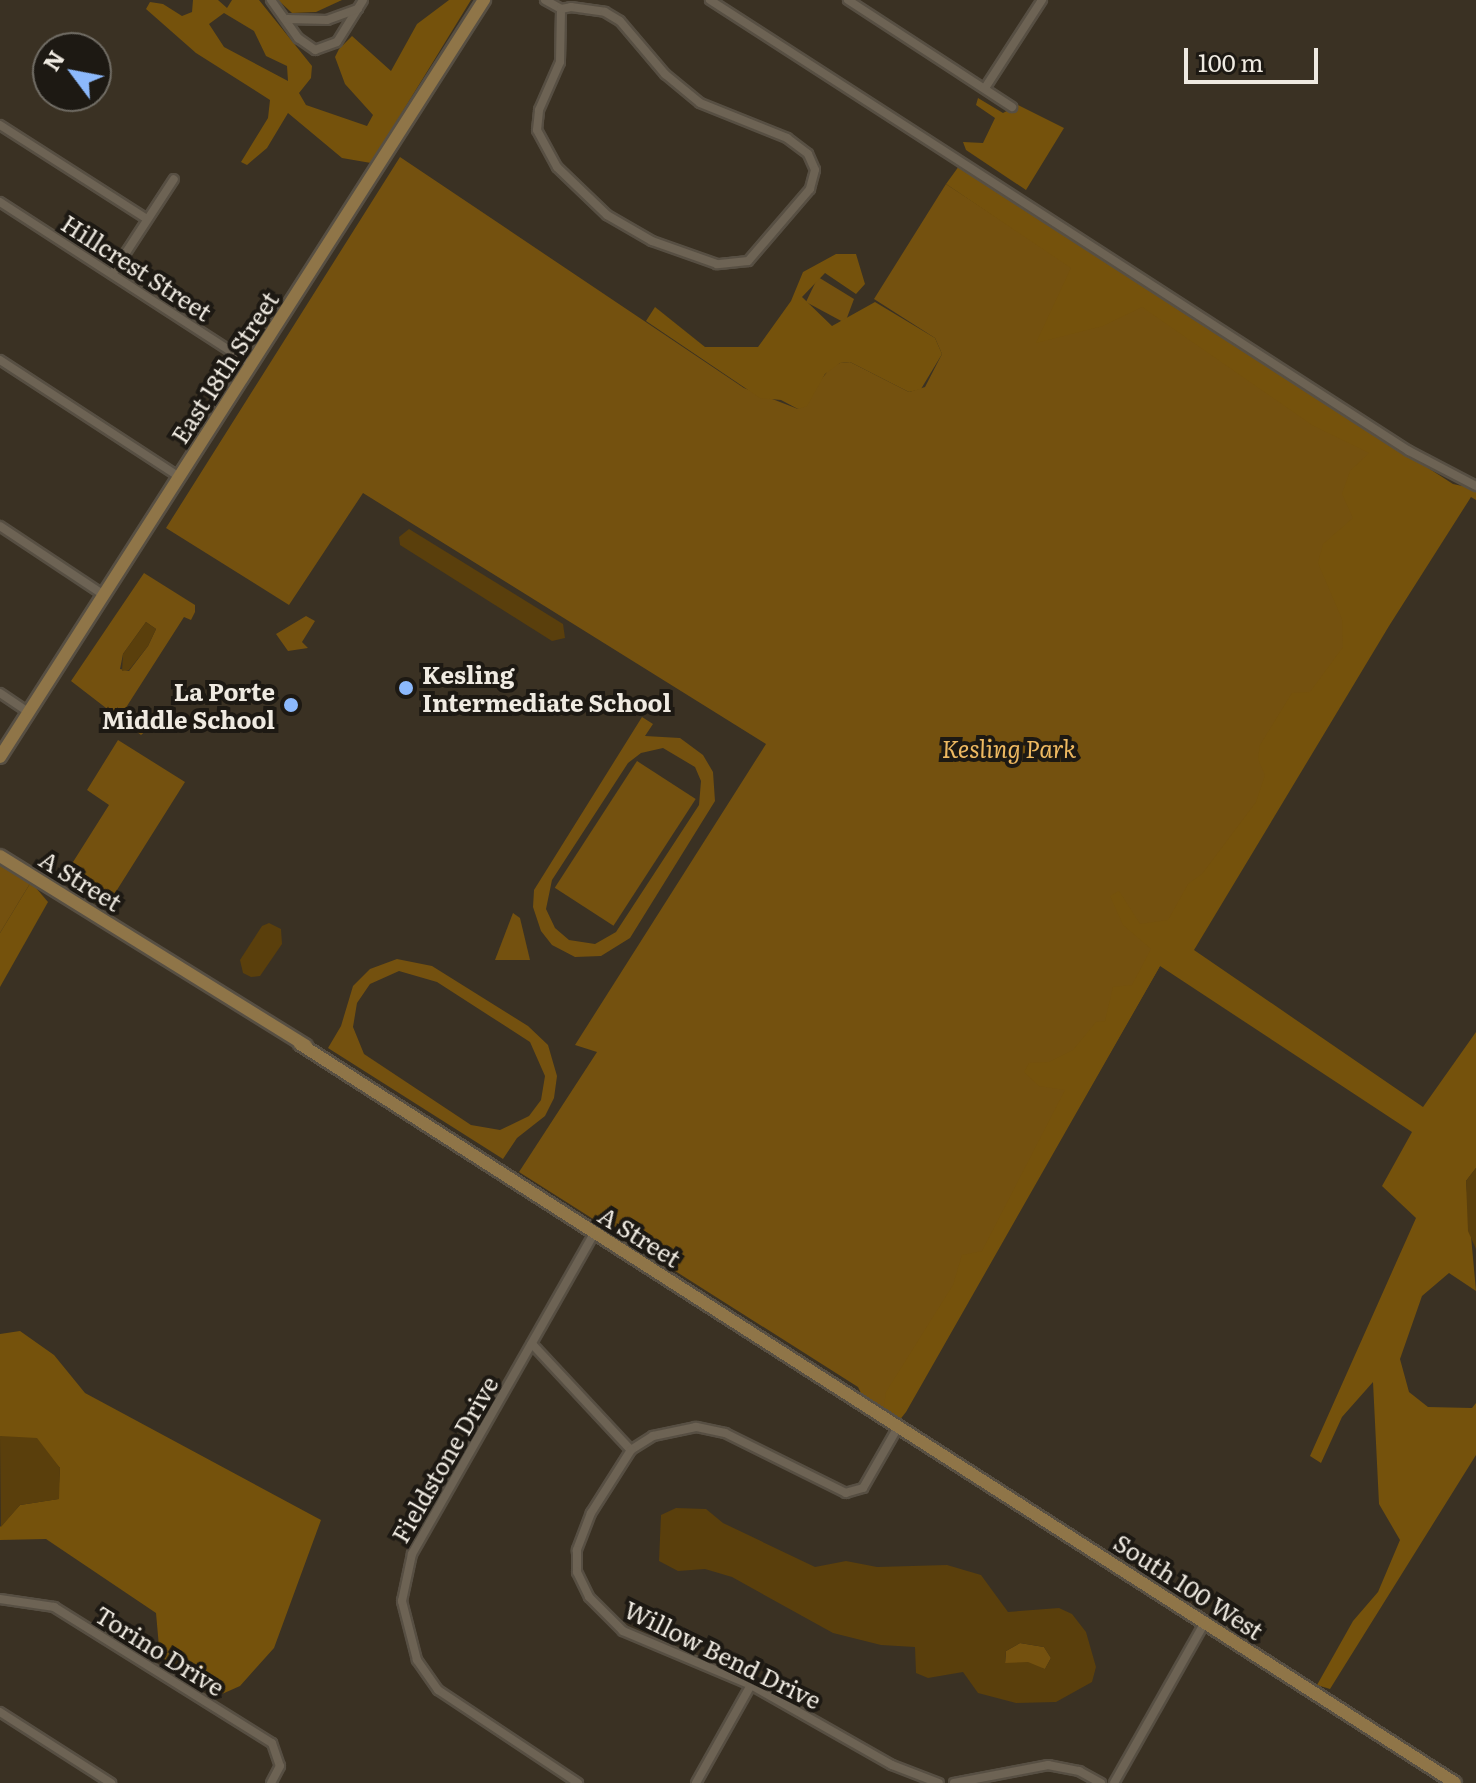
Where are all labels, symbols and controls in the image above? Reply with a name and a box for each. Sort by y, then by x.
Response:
north arrow [32,32,112,112]
scale bar [1188,32,1322,82]
text: N [34,44,72,77]
text: 100 m [1198,44,1264,79]
street label: Hillcrest Street [57,208,217,326]
street label: East 18th Street [164,286,284,448]
place label: Kesling Intermediate School [422,660,671,716]
place label: La Porte Middle School [102,677,275,733]
marker: Kesling Intermediate School [397,679,415,697]
marker: La Porte Middle School [282,696,300,714]
park label: Kesling Park [942,734,1076,762]
street label: A Street [35,844,127,916]
street label: A Street [594,1200,686,1272]
street label: Fieldstone Drive [385,1371,503,1547]
street label: South 100 West [1109,1527,1269,1645]
street label: Willow Bend Drive [620,1594,826,1714]
street label: Torino Drive [90,1599,230,1701]

